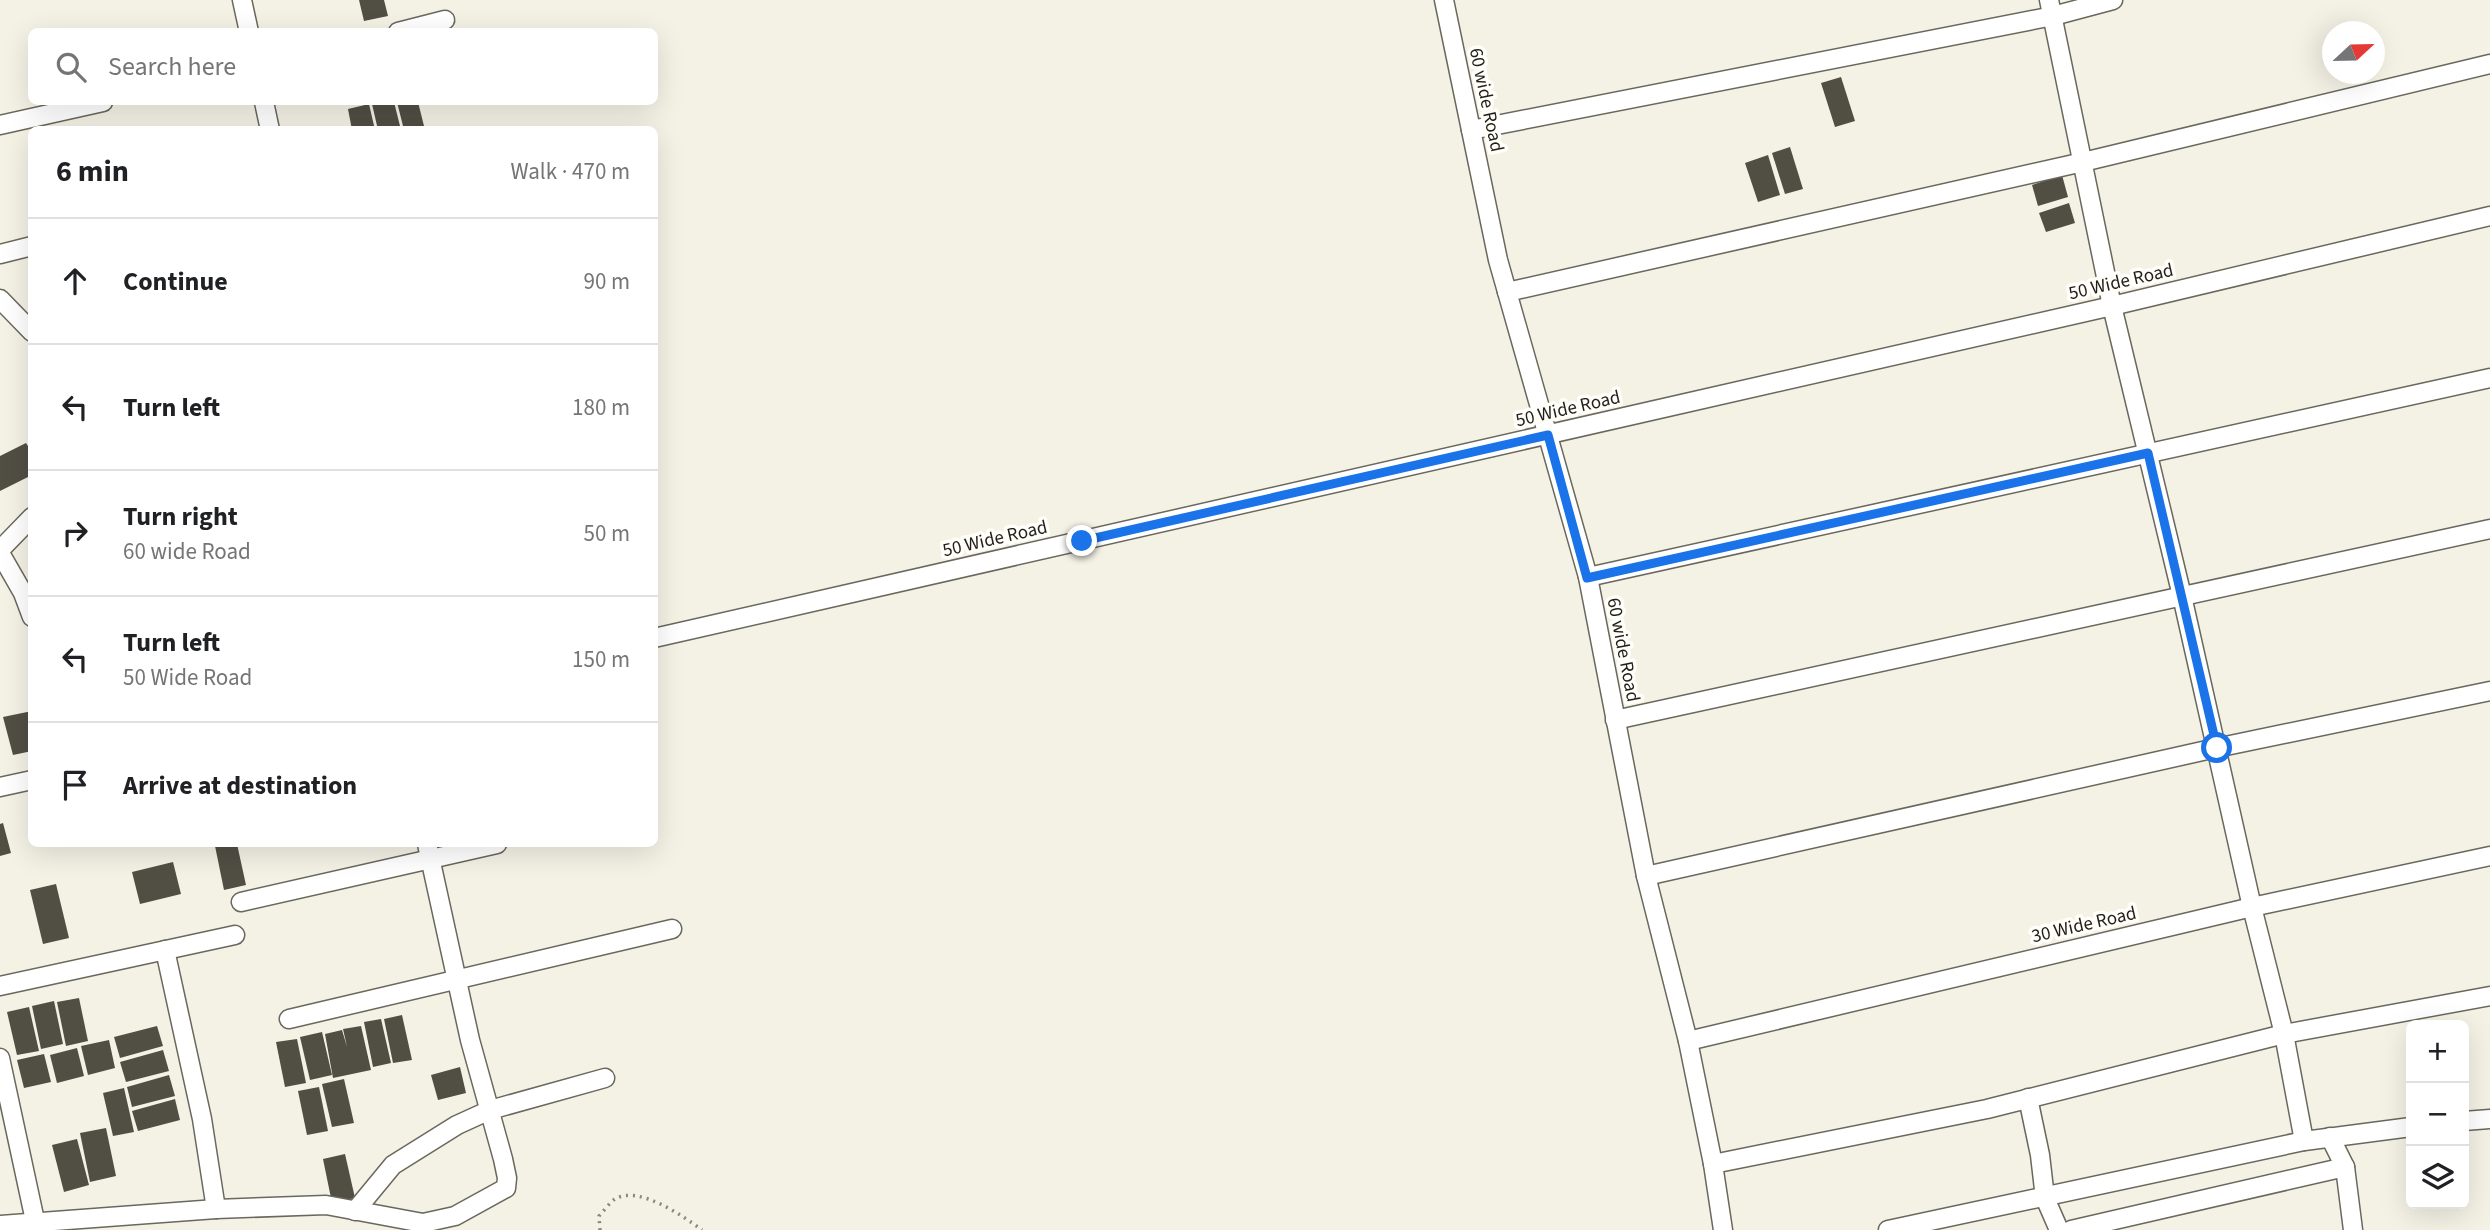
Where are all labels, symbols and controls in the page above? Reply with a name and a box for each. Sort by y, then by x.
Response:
north arrow [2322,21,2385,84]
search box [28,28,658,105]
street label: 60 wide Road [1462,46,1510,154]
icon: search [52,48,90,86]
text: Search here [108,48,236,85]
text: 6 min [56,150,129,193]
text: Walk · 470 m [511,155,630,188]
street label: 50 Wide Road [2066,257,2176,307]
icon: ahead [56,262,94,300]
text: Continue [123,263,228,300]
text: 90 m [583,265,630,298]
street label: 50 Wide Road [1513,384,1623,434]
icon: left [56,388,94,426]
text: Turn left [123,389,220,426]
text: 180 m [572,391,630,424]
text: Turn right [123,498,238,535]
icon: right [56,514,94,552]
street label: 50 Wide Road [940,514,1050,564]
text: 50 m [583,517,630,550]
route end [1066,525,1097,556]
text: 60 wide Road [123,535,251,568]
street label: 60 wide Road [1600,596,1646,704]
text: Turn left [123,624,220,661]
icon: left [56,640,94,678]
text: 150 m [572,643,630,676]
text: 50 Wide Road [123,661,252,694]
route start [2201,732,2232,763]
icon: arrive [56,766,94,804]
text: Arrive at destination [123,767,357,804]
street label: 30 Wide Road [2029,900,2139,950]
map controls [2406,1020,2469,1209]
button: + [2406,1020,2469,1083]
button: − [2406,1083,2469,1146]
button: layers [2406,1146,2469,1209]

